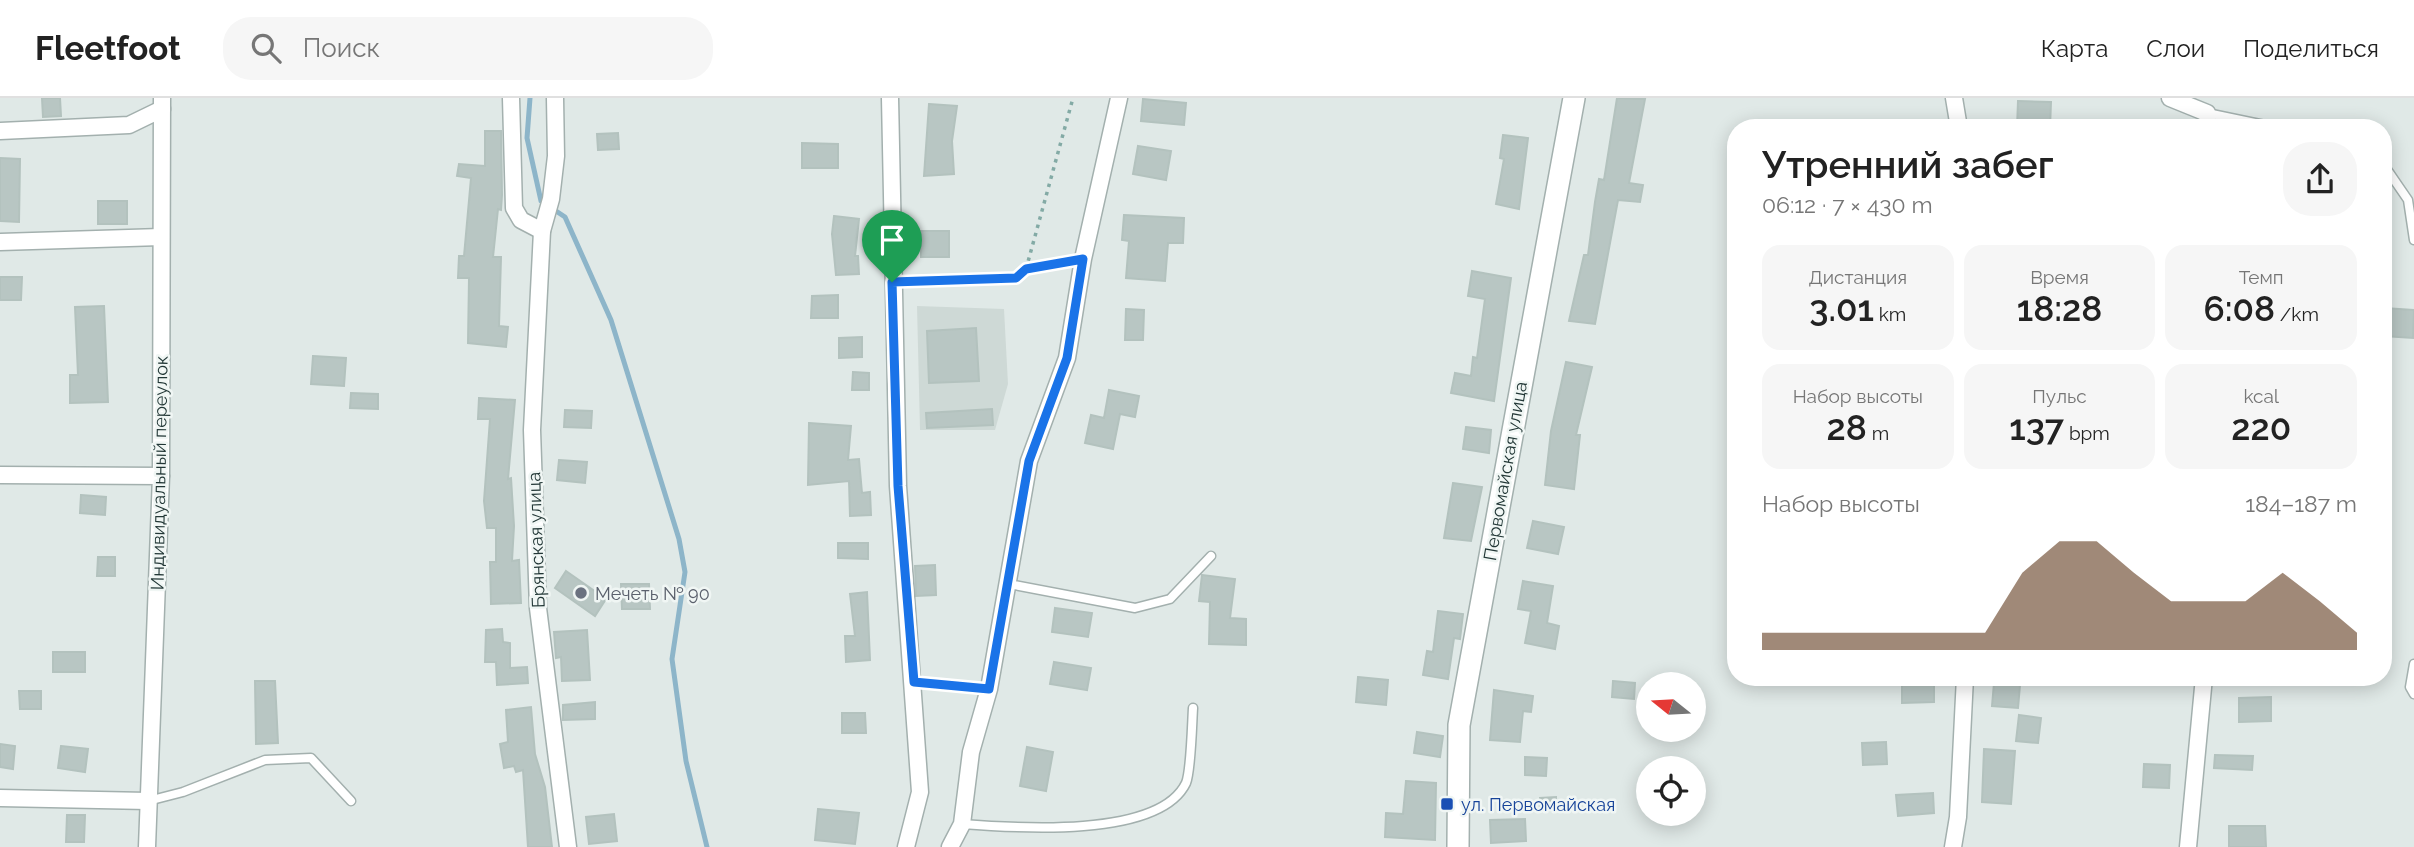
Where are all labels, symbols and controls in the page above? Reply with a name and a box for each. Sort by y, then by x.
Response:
search box [223,17,713,80]
text: Fleetfoot [35,29,181,68]
icon: search [247,29,285,67]
text: Поиск [303,33,380,63]
text: Карта [2041,34,2108,63]
text: Слои [2146,34,2205,63]
text: Поделиться [2243,34,2379,63]
text: Утренний забег [1762,142,2054,187]
button: share [2283,142,2357,216]
text: 06:12 · 7 × 430 m [1762,191,1933,218]
pin [862,210,922,282]
icon: arrive [873,221,911,259]
text: Дистанция [1809,266,1907,288]
text: Время [2030,266,2089,288]
text: Темп [2239,266,2284,288]
text: 3.01 [1809,288,1874,329]
text: 18:28 [2017,288,2102,329]
text: 6:08 [2203,288,2275,329]
text: km [1874,303,1906,325]
text: /km [2275,303,2319,325]
street label: Индивидуальный переулок [146,355,172,591]
street label: Первомайская улица [1479,380,1531,562]
text: Набор высоты [1793,385,1923,407]
text: Пульс [2032,385,2087,407]
text: kcal [2243,385,2279,407]
text: 28 [1827,407,1867,448]
text: 137 [2009,407,2064,448]
text: 220 [2231,407,2291,448]
text: m [1867,422,1889,444]
text: bpm [2064,422,2110,444]
street label: Брянская улица [523,472,549,608]
text: Набор высоты [1762,490,1920,517]
text: 184–187 m [2245,490,2357,517]
place label: Мечеть № 90 [595,583,710,604]
marker: Мечеть № 90 [573,585,589,601]
north arrow [1636,672,1706,742]
map controls [1636,672,1706,826]
button: locate [1636,756,1706,826]
place label: ул. Первомайская [1461,794,1615,815]
marker: ул. Первомайская [1439,796,1455,812]

